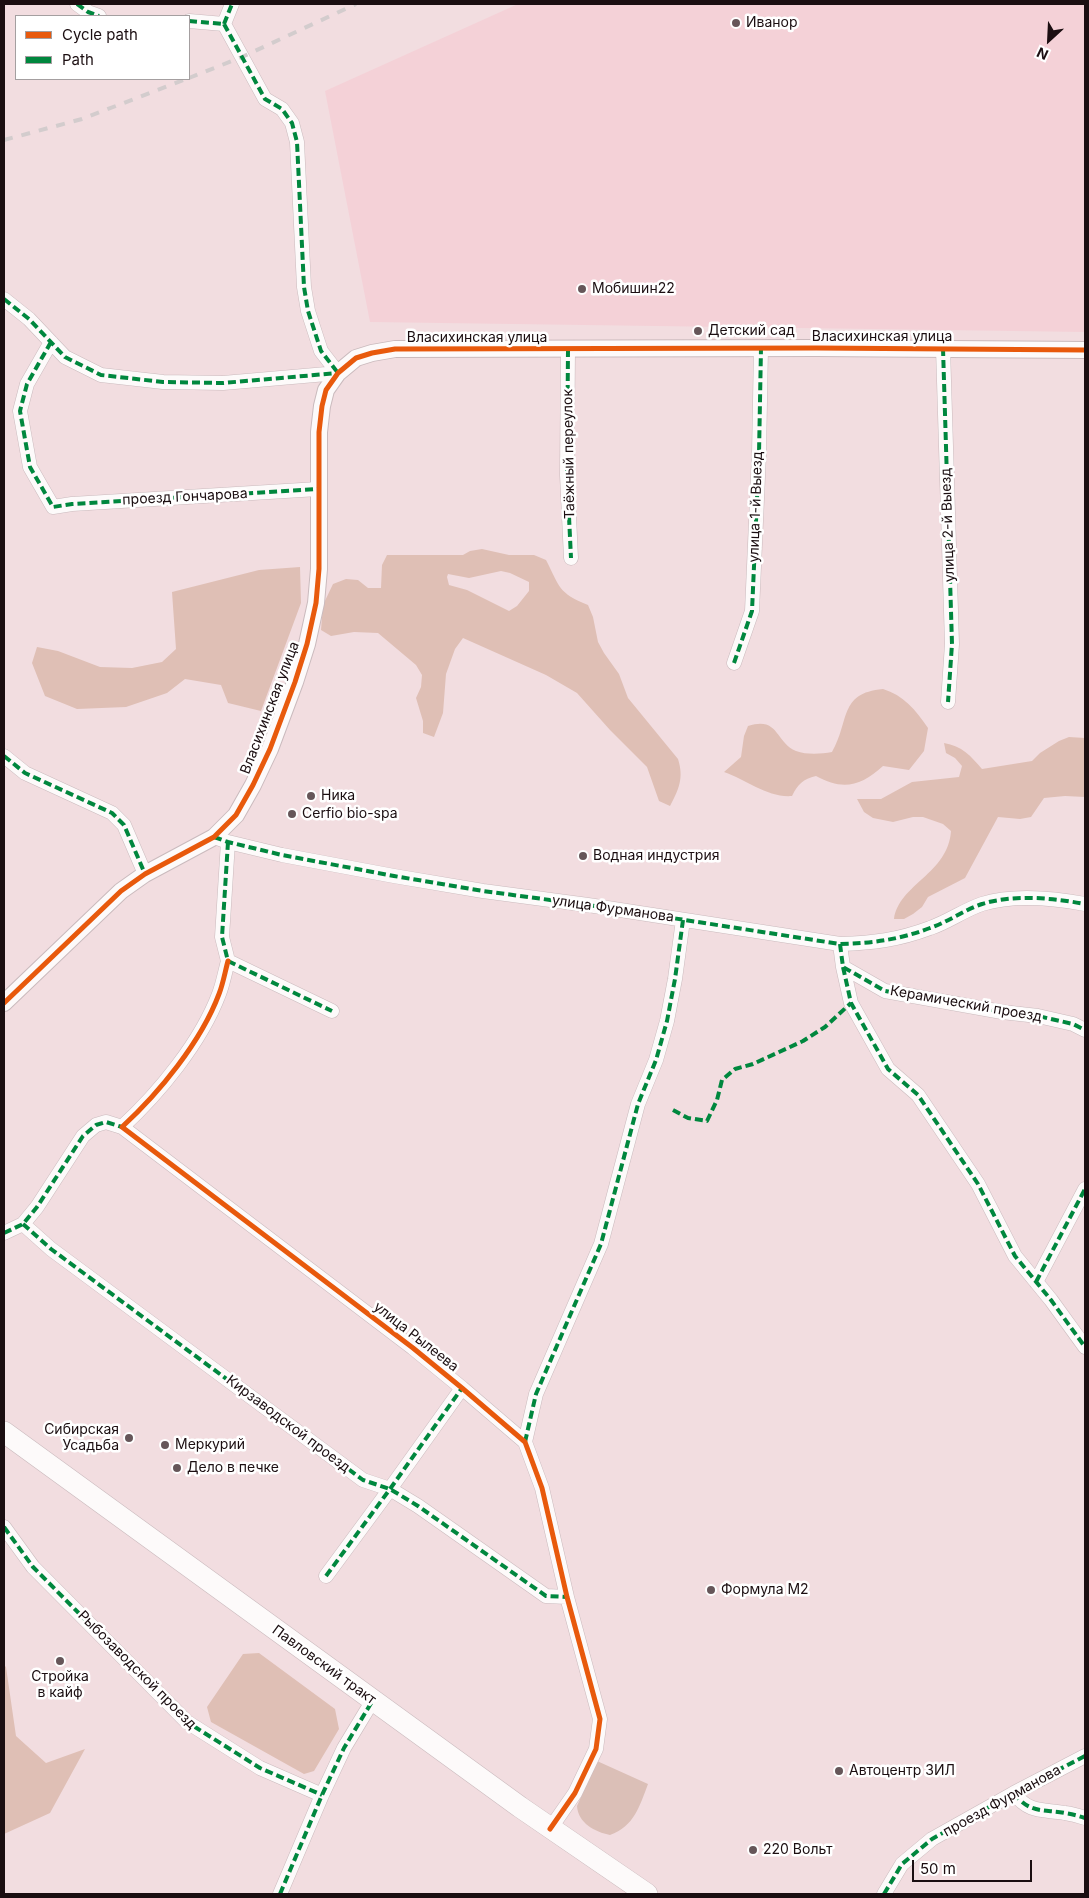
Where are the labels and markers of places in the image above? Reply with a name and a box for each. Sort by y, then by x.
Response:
place label: Иванор [746,15,798,31]
marker: Иванор [730,17,742,29]
place label: Мобишин22 [592,281,675,297]
marker: Мобишин22 [576,283,588,295]
place label: Детский сад [708,323,795,339]
marker: Детский сад [692,325,704,337]
place label: Ника [321,788,355,804]
marker: Ника [305,790,317,802]
place label: Cerfio bio-spa [302,806,398,822]
marker: Cerfio bio-spa [286,808,298,820]
place label: Водная индустрия [593,848,719,864]
marker: Водная индустрия [577,850,589,862]
place label: Сибирская Усадьба [44,1422,119,1454]
marker: Сибирская Усадьба [123,1432,135,1444]
place label: Меркурий [175,1437,245,1453]
marker: Меркурий [159,1439,171,1451]
place label: Дело в печке [187,1460,279,1476]
marker: Дело в печке [171,1462,183,1474]
place label: Формула М2 [721,1582,809,1598]
marker: Формула М2 [705,1584,717,1596]
marker: Стройка в кайф [54,1655,66,1667]
place label: Стройка в кайф [31,1669,89,1701]
place label: Автоцентр ЗИЛ [849,1763,955,1779]
marker: Автоцентр ЗИЛ [833,1765,845,1777]
place label: 220 Вольт [763,1842,833,1858]
marker: 220 Вольт [747,1844,759,1856]

